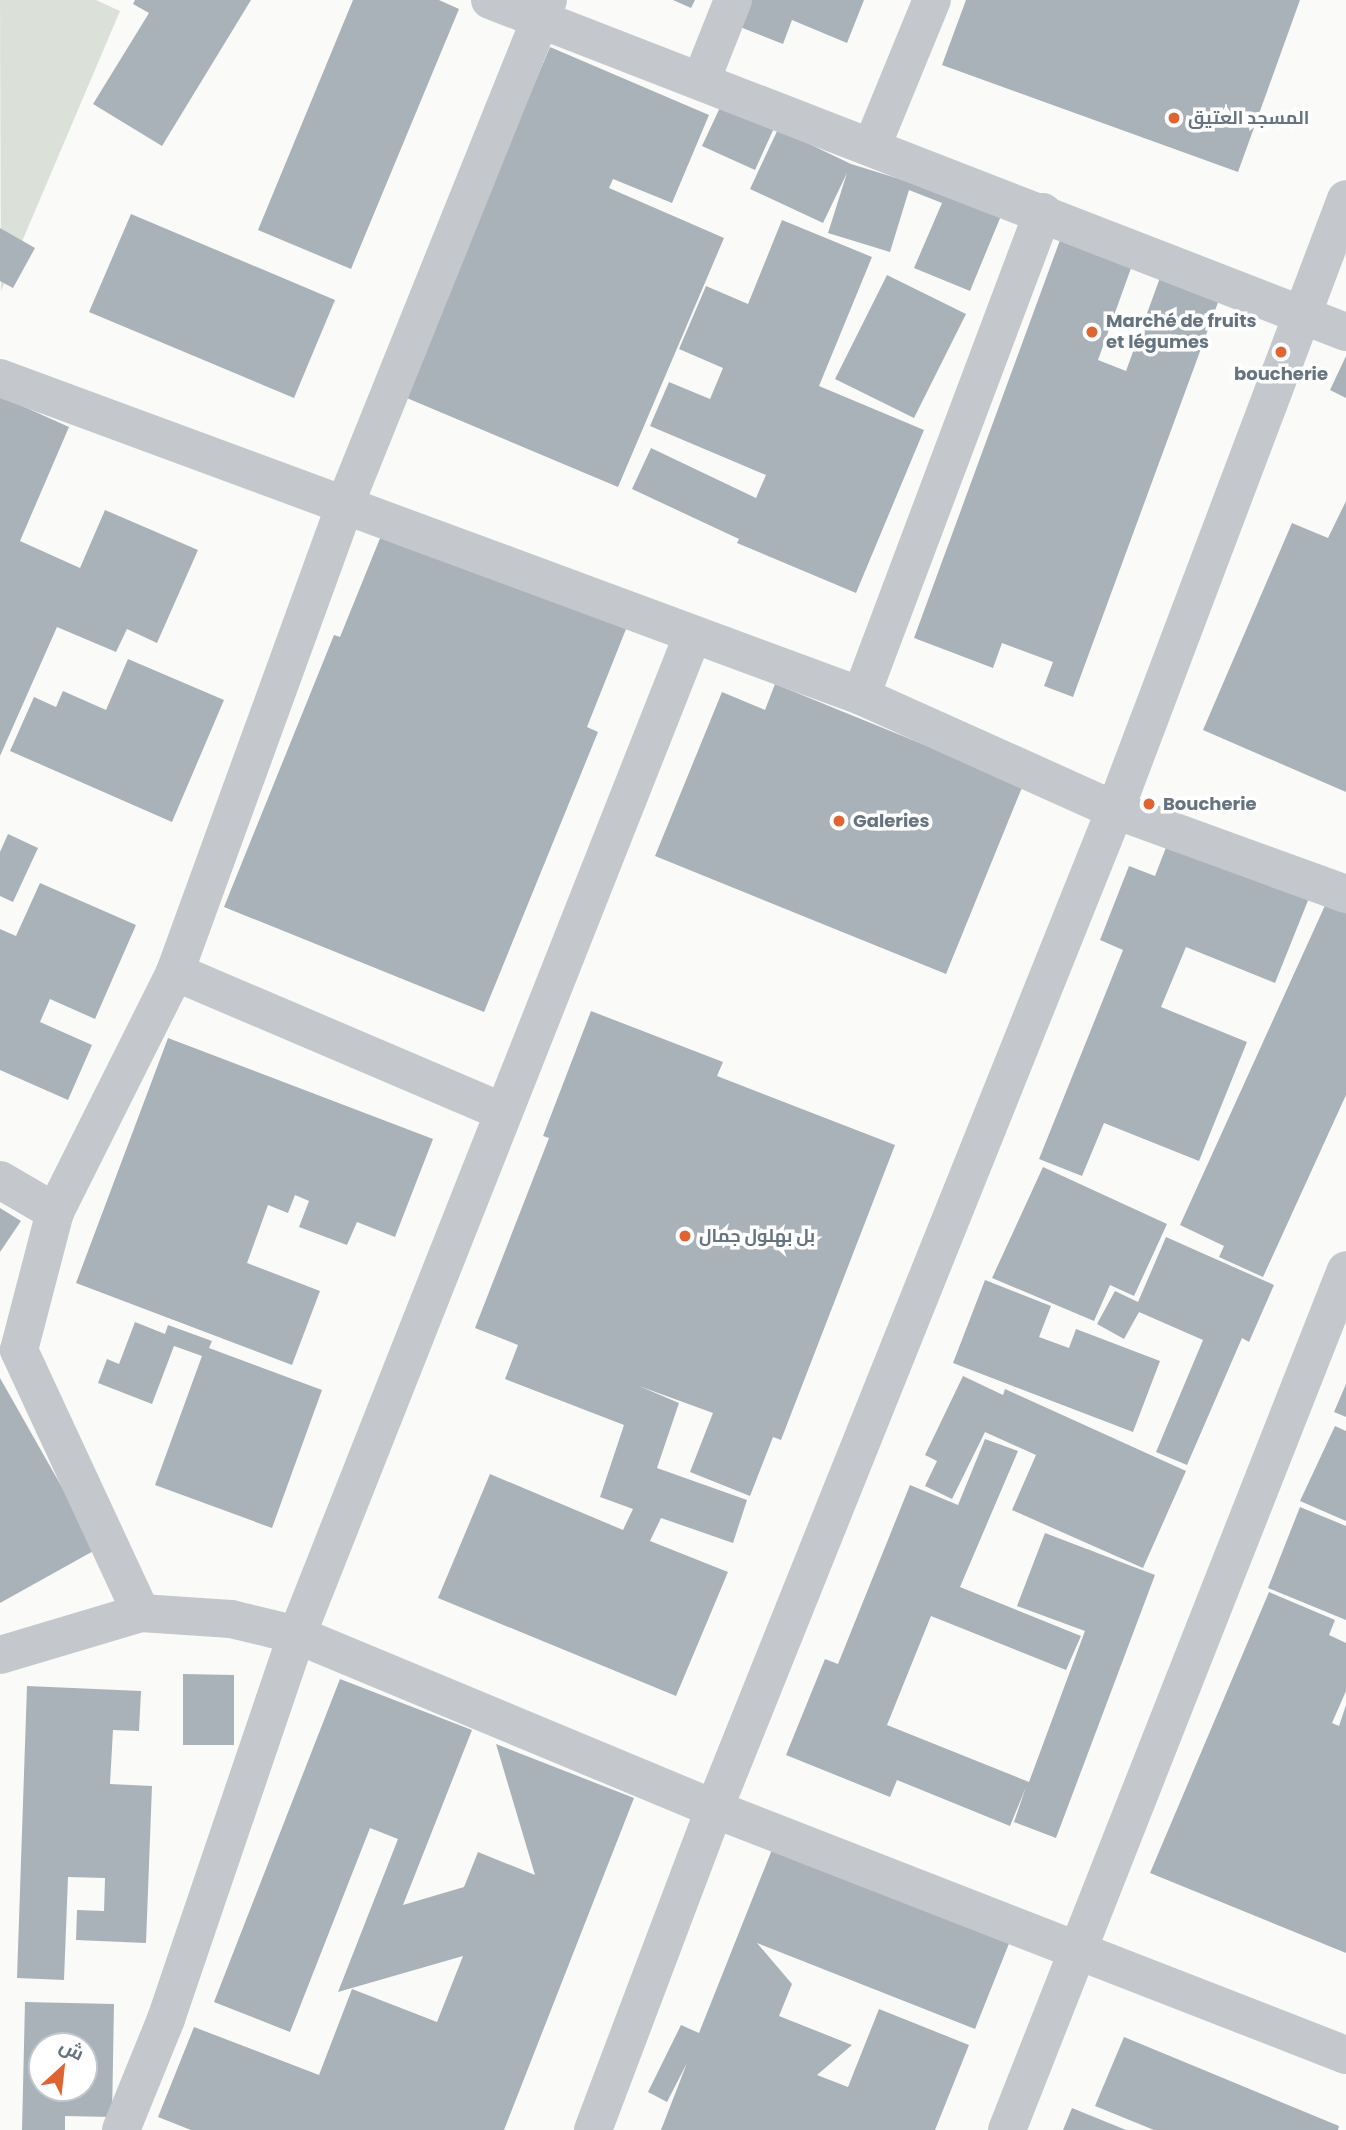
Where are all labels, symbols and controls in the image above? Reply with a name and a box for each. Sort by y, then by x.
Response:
place label: المسجد العتيق [1188,107,1309,129]
marker: المسجد العتيق [1166,110,1182,126]
place label: Marché de fruits et légumes [1106,311,1256,354]
marker: Marché de fruits et légumes [1084,324,1100,340]
marker: boucherie [1273,344,1289,360]
place label: boucherie [1234,363,1328,385]
place label: Boucherie [1163,793,1257,815]
marker: Boucherie [1141,796,1157,812]
place label: Galeries [853,810,929,832]
marker: Galeries [831,813,847,829]
place label: بل بهلول جمال [699,1225,815,1247]
marker: بل بهلول جمال [677,1228,693,1244]
north arrow [28,2032,98,2102]
text: ش [55,2032,89,2067]

